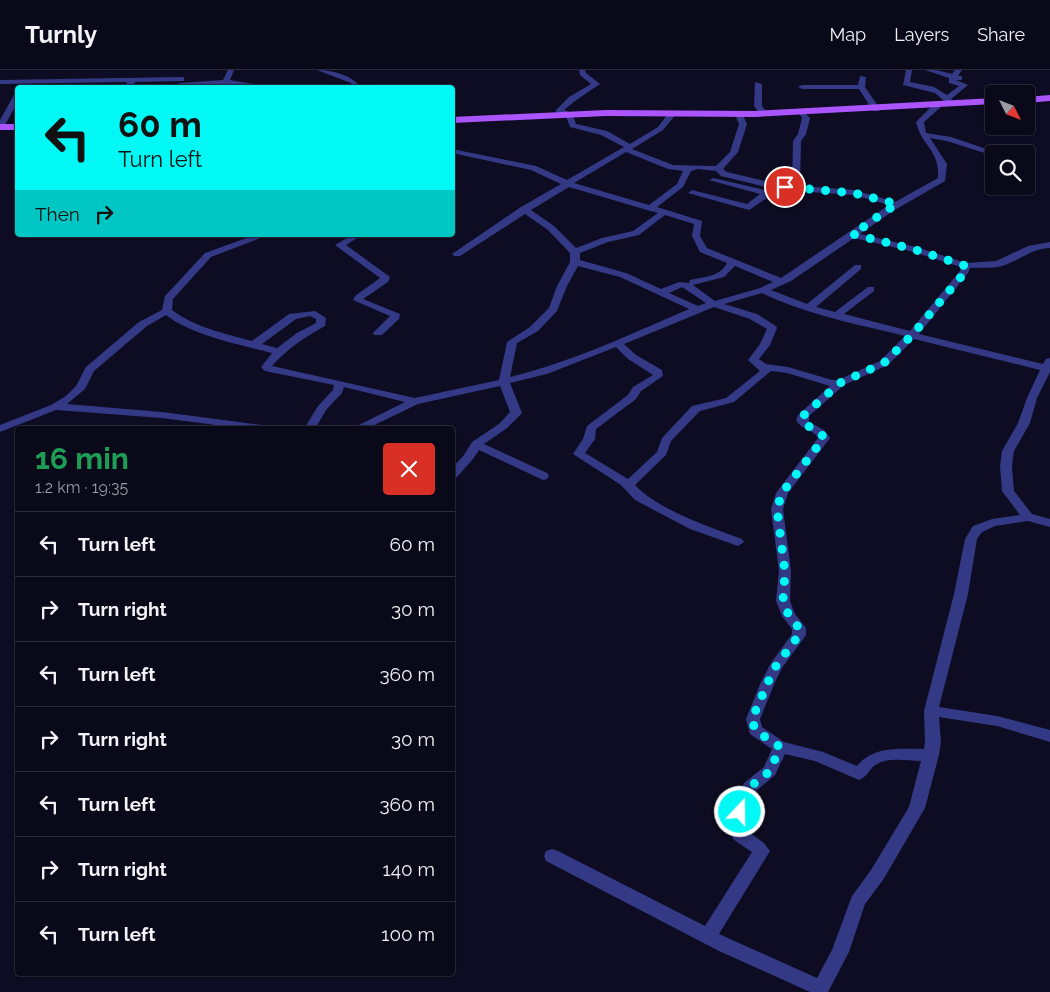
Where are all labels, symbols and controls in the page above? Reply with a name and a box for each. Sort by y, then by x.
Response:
text: Turnly [25,20,97,49]
text: Map [830,24,866,45]
text: Layers [894,24,949,45]
text: Share [977,24,1025,45]
north arrow [985,85,1035,135]
map controls [985,85,1035,195]
text: 60 m [118,104,202,145]
icon: left [35,105,100,170]
button: search [985,145,1035,195]
text: Turn left [118,146,202,172]
pin [764,166,806,208]
icon: arrive [771,173,799,201]
icon: right [90,200,118,228]
text: Then [35,203,80,225]
text: 16 min [35,441,129,476]
button: close [383,443,435,495]
text: 1.2 km · 19:35 [35,478,128,497]
icon: left [35,530,63,558]
text: Turn left [78,533,155,555]
text: 60 m [390,533,435,555]
icon: right [35,595,63,623]
text: Turn right [78,598,167,620]
text: 30 m [391,598,435,620]
icon: left [35,660,63,688]
text: Turn left [78,663,155,685]
text: 360 m [379,663,435,685]
icon: right [35,725,63,753]
text: Turn right [78,728,167,750]
text: 30 m [391,728,435,750]
position arrow [713,785,765,837]
icon: left [35,790,63,818]
text: Turn left [78,793,155,815]
text: 360 m [379,793,435,815]
icon: right [35,855,63,883]
text: Turn right [78,858,167,880]
text: 140 m [383,858,435,880]
icon: left [35,920,63,948]
text: Turn left [78,923,155,945]
text: 100 m [381,923,435,945]

